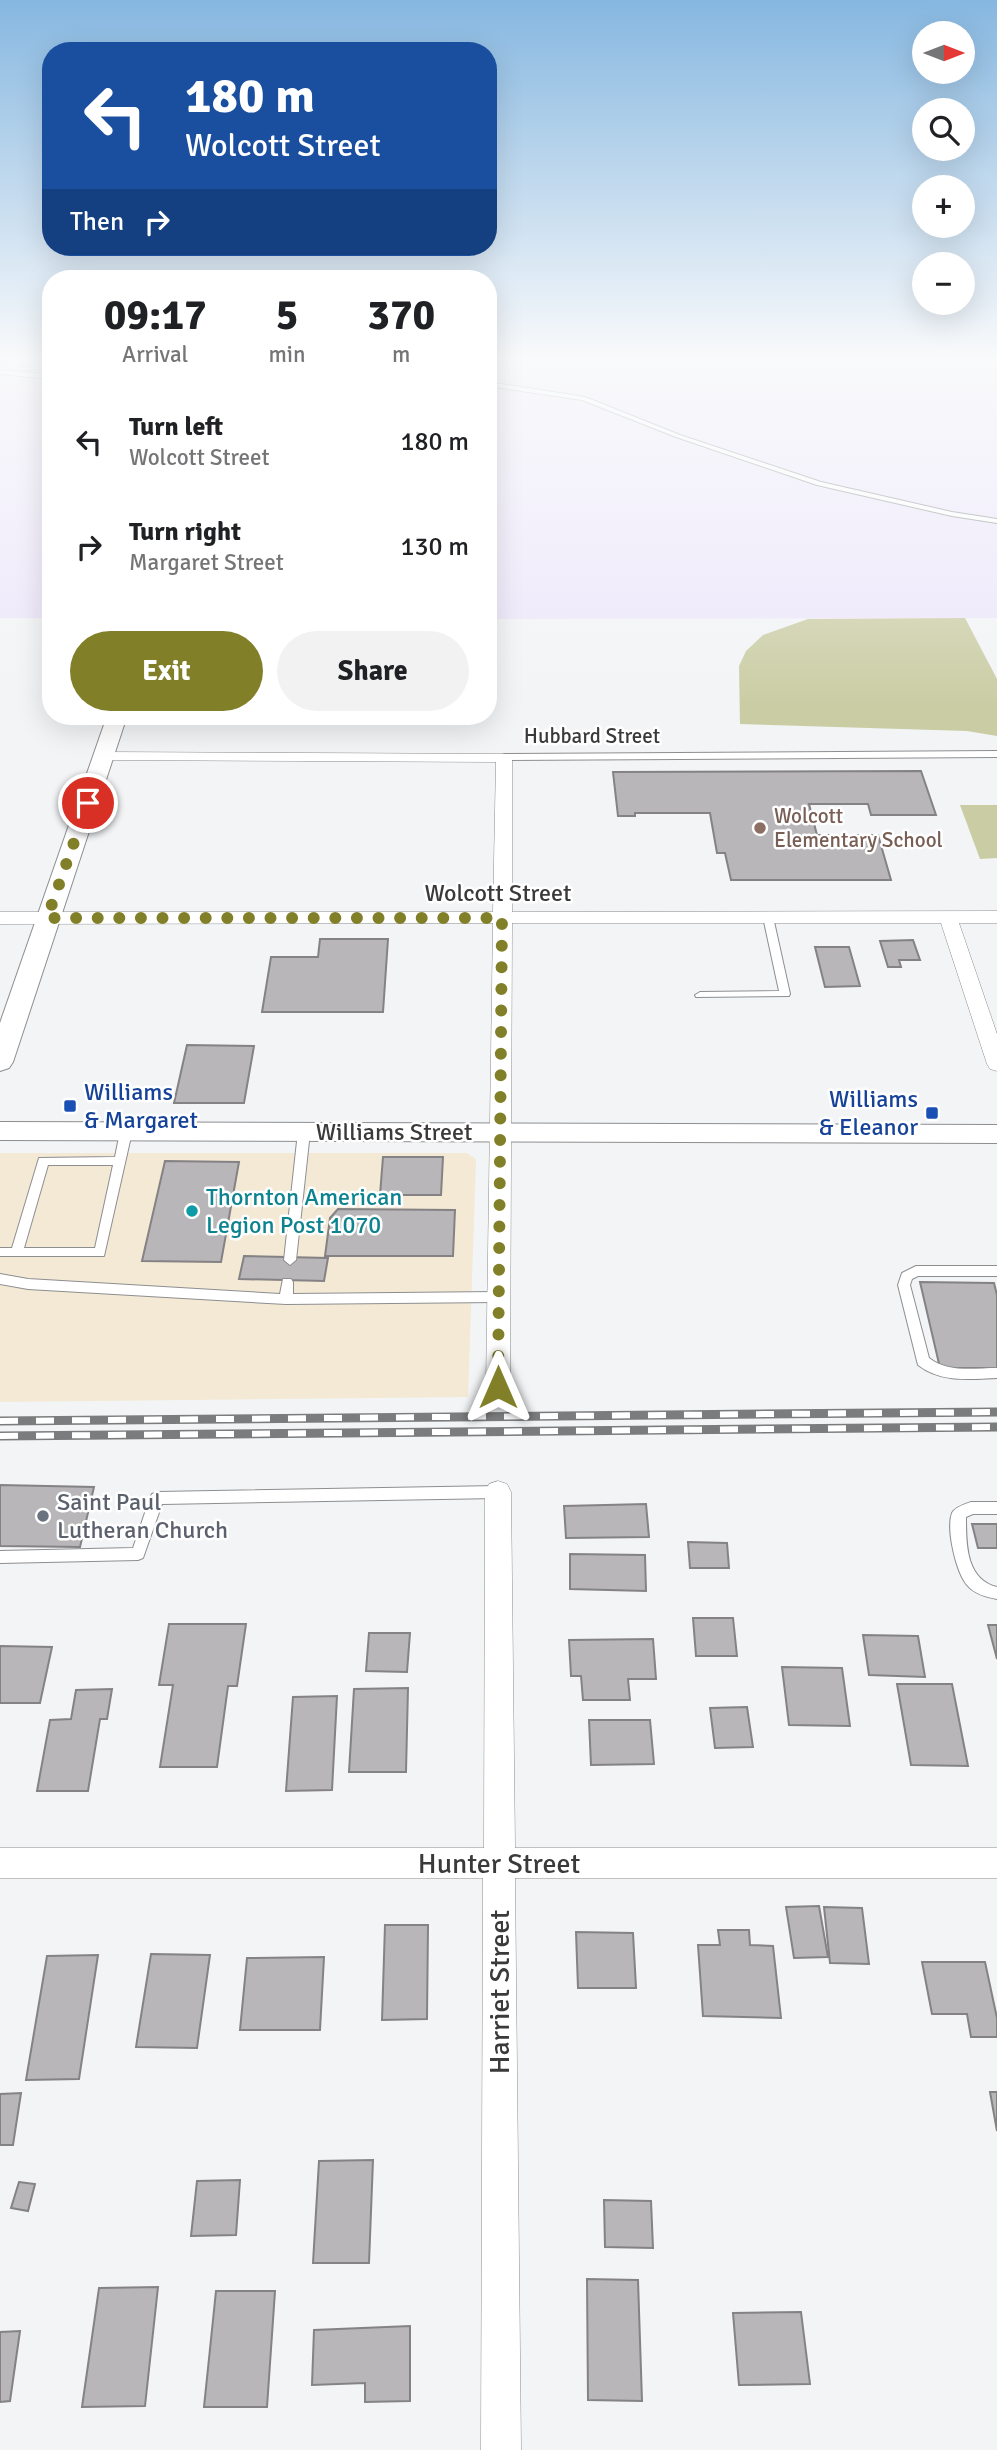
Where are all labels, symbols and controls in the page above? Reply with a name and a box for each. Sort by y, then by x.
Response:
north arrow [912,21,975,84]
map controls [912,21,975,315]
text: 180 m [185,66,315,126]
icon: left [70,70,161,161]
button: search [912,98,975,161]
text: Wolcott Street [185,126,381,165]
button: + [912,175,975,238]
icon: right [138,203,176,241]
text: Then [70,206,124,238]
button: − [912,252,975,315]
text: 09:17 [104,290,207,341]
text: 5 [276,290,298,341]
text: 370 [367,290,435,341]
text: Arrival [122,340,188,369]
text: min [268,340,306,369]
text: m [392,340,410,369]
text: Turn left [129,411,223,443]
icon: left [70,423,108,461]
text: 180 m [400,426,469,458]
text: Wolcott Street [129,443,270,472]
text: Turn right [129,516,241,548]
icon: right [70,528,108,566]
text: 130 m [400,531,469,563]
text: Margaret Street [129,548,284,577]
button: Exit [70,631,263,711]
button: Share [277,631,469,711]
street label: Hubbard Street [524,723,660,749]
pin [58,773,118,833]
icon: arrive [69,784,107,822]
place label: Wolcott Elementary School [774,803,943,853]
marker: Wolcott Elementary School [752,820,768,836]
street label: Wolcott Street [425,878,571,908]
place label: Williams & Margaret [84,1077,198,1135]
place label: Williams & Eleanor [819,1084,918,1142]
marker: Williams & Margaret [62,1098,78,1114]
marker: Williams & Eleanor [924,1105,940,1121]
street label: Williams Street [316,1117,472,1147]
place label: Thornton American Legion Post 1070 [206,1182,402,1240]
marker: Thornton American Legion Post 1070 [184,1203,200,1219]
position arrow [461,1350,535,1424]
place label: Saint Paul Lutheran Church [57,1487,228,1545]
marker: Saint Paul Lutheran Church [35,1508,51,1524]
street label: Hunter Street [418,1847,580,1881]
street label: Harriet Street [483,1909,517,2074]

